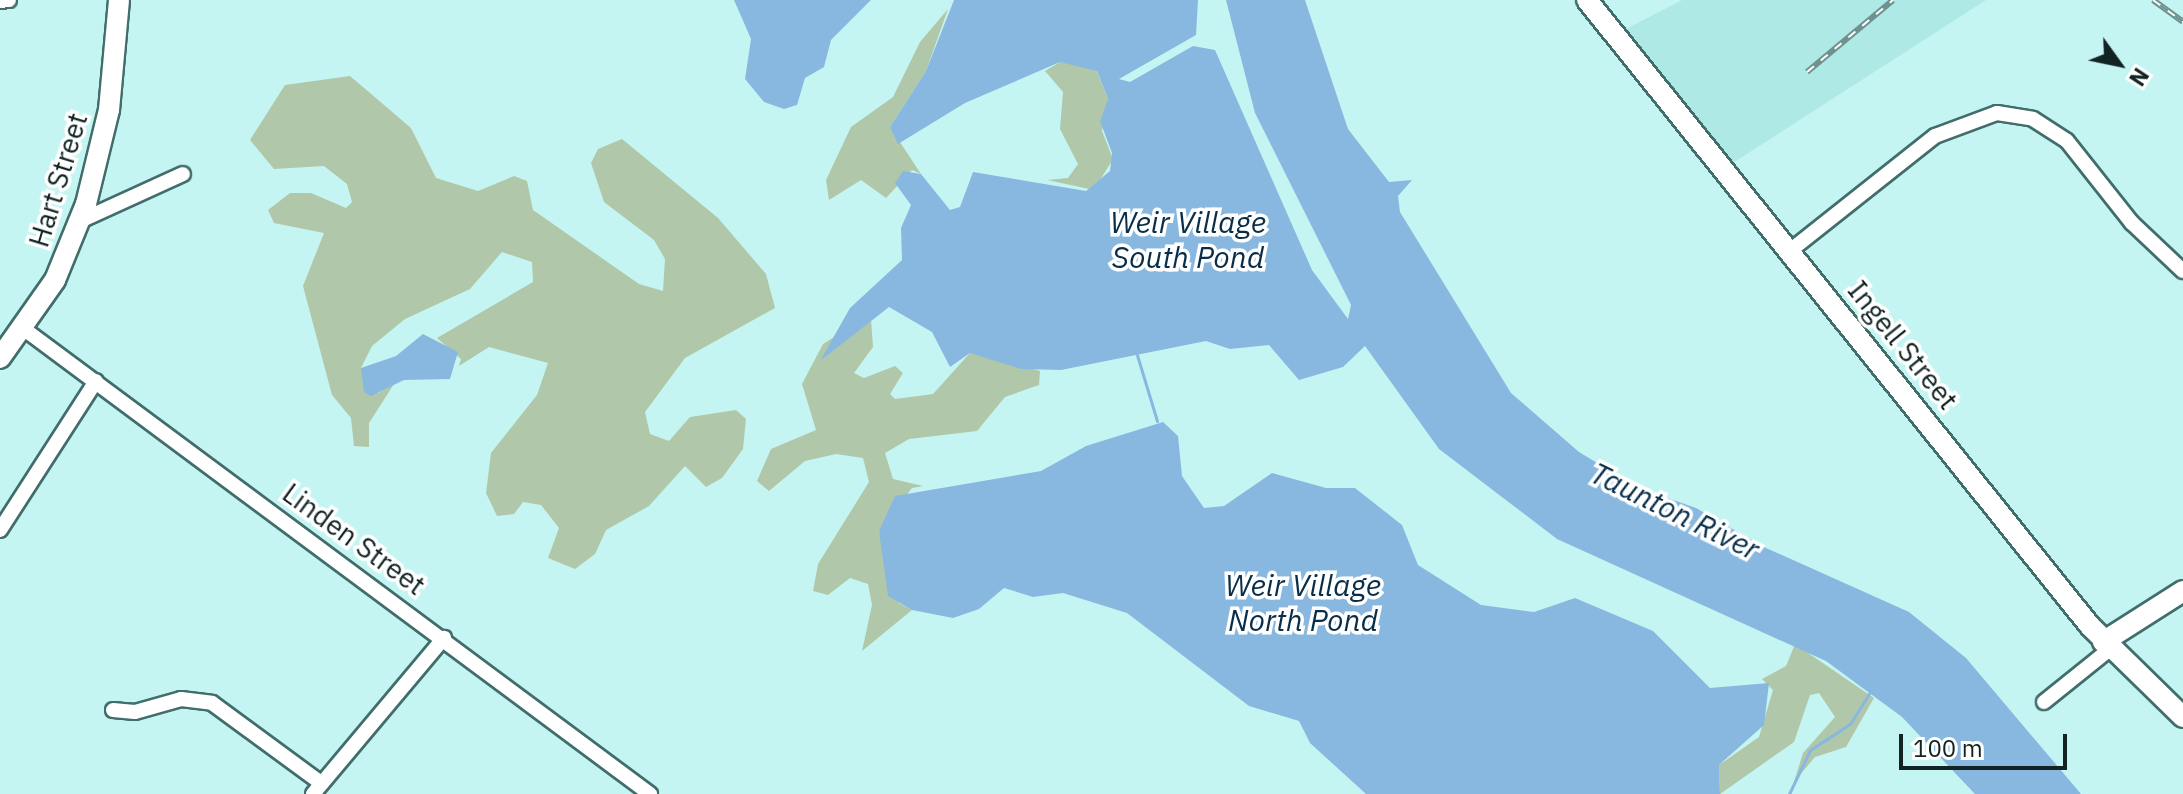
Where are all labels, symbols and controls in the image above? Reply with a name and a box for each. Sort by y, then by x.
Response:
north arrow [2079,24,2159,104]
text: N [2123,63,2156,92]
street label: Hart Street [22,109,94,251]
water label: Weir Village South Pond [1110,204,1266,274]
street label: Ingell Street [1841,274,1965,416]
water label: Taunton River [1585,455,1765,567]
street label: Linden Street [276,476,432,602]
water label: Weir Village North Pond [1225,567,1381,638]
scale bar [1903,718,2071,768]
text: 100 m [1913,732,1983,764]

